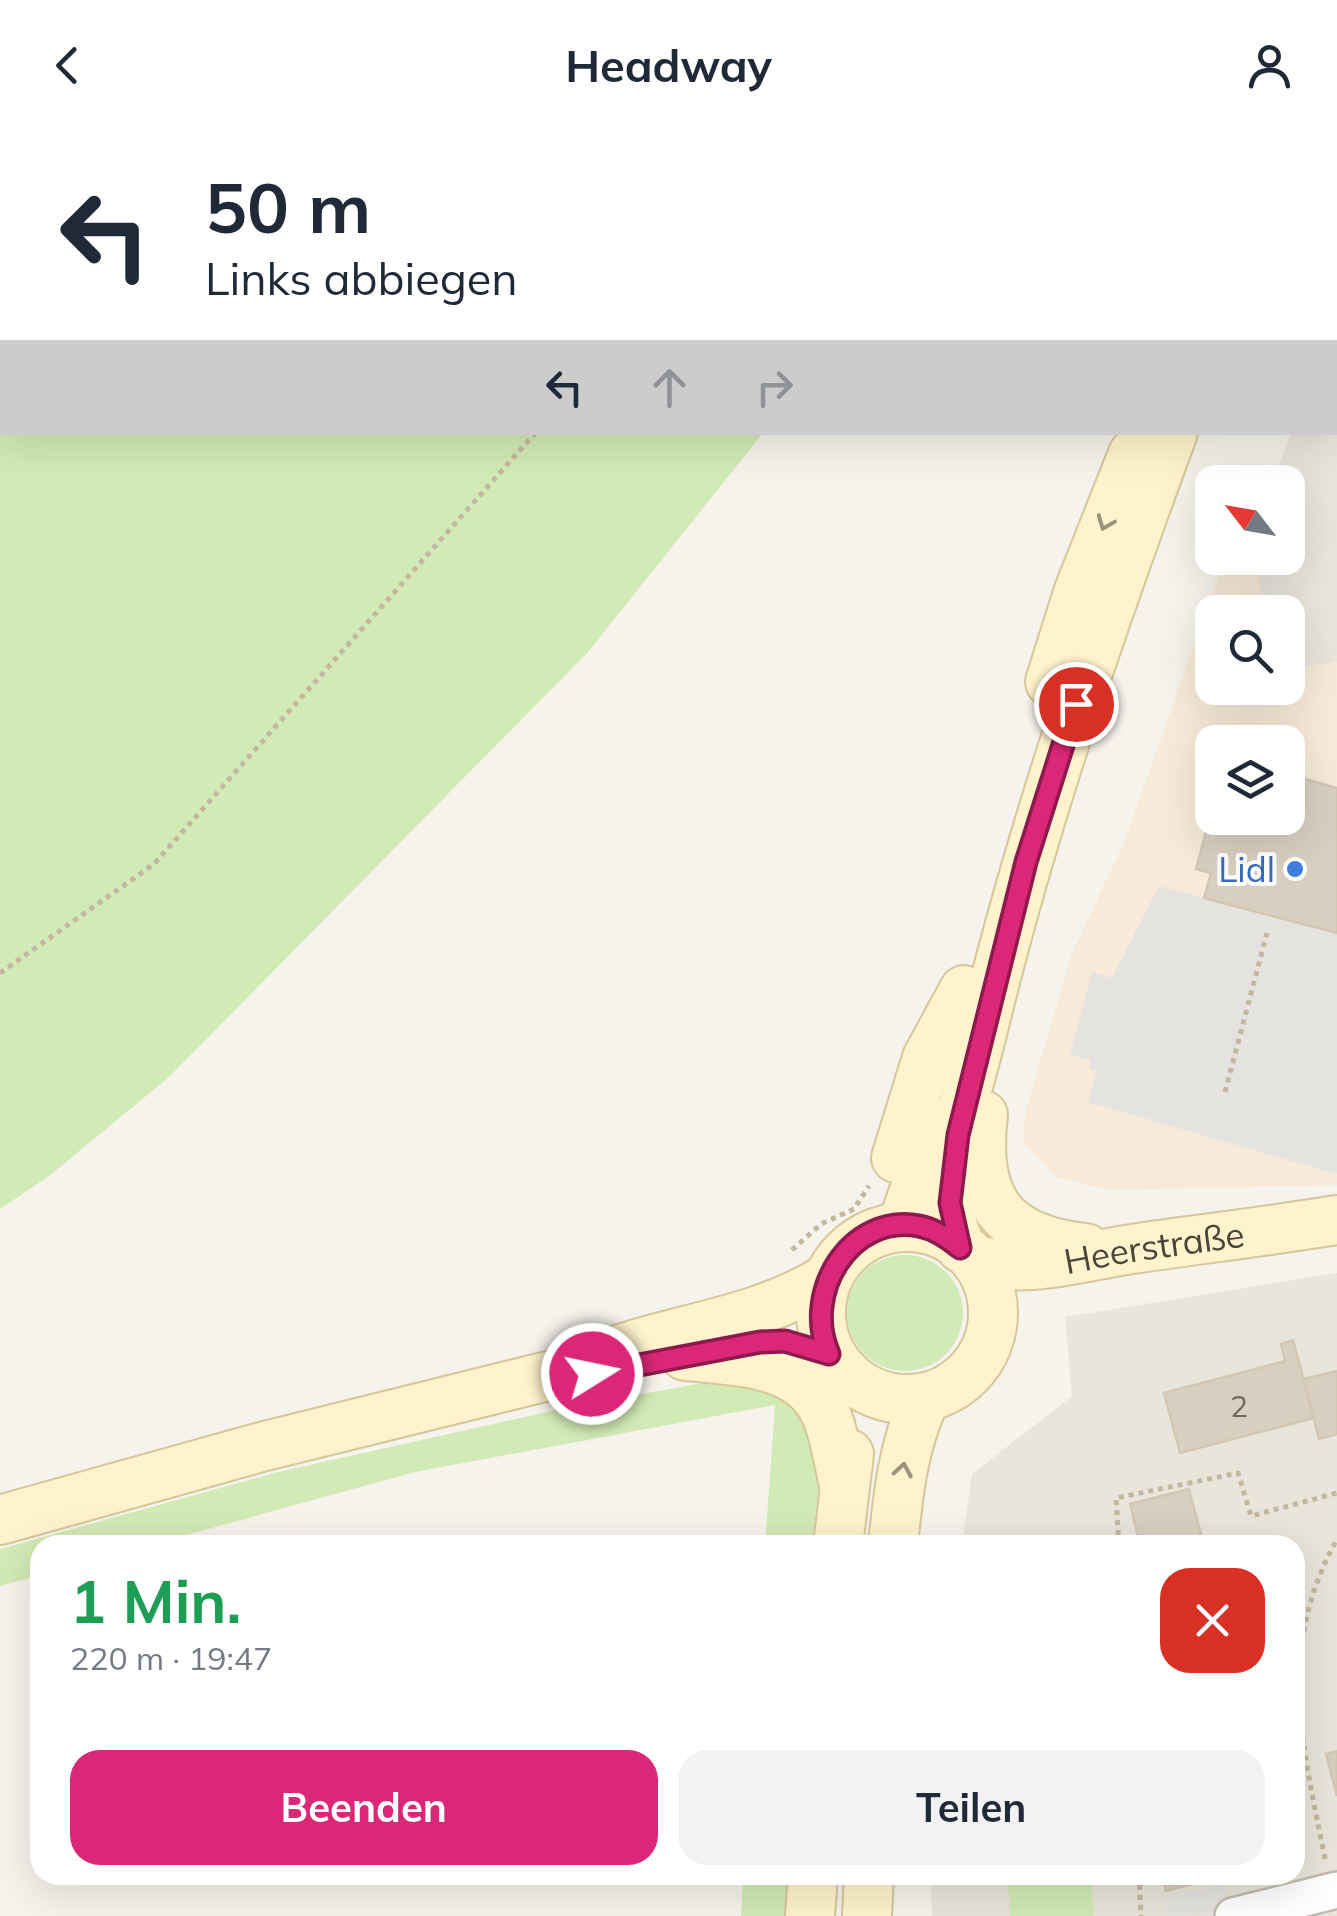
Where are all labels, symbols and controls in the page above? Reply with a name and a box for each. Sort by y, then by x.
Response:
text: Headway [565,37,772,93]
icon: back [40,38,95,93]
icon: person [1242,38,1297,93]
text: 50 m [205,163,371,251]
icon: left [40,170,170,300]
text: Links abbiegen [205,250,518,306]
icon: left [537,360,592,415]
icon: ahead [642,360,697,415]
icon: right [747,360,802,415]
north arrow [1195,465,1305,575]
map controls [1195,465,1305,835]
one-way arrow [1096,513,1116,530]
button: search [1195,595,1305,705]
pin [1034,662,1119,747]
icon: arrive [1049,677,1104,732]
button: layers [1195,725,1305,835]
place label: Lidl [1218,847,1275,891]
marker: Lidl [1284,858,1306,880]
street label: Heerstraße [1060,1212,1247,1283]
position arrow [540,1322,644,1426]
house number: 2 [1230,1387,1248,1425]
one-way arrow [892,1462,913,1478]
text: 1 Min. [70,1563,241,1638]
button: close [1160,1568,1265,1673]
text: 220 m · 19:47 [70,1638,272,1678]
button: Beenden [70,1750,658,1865]
button: Teilen [678,1750,1265,1865]

